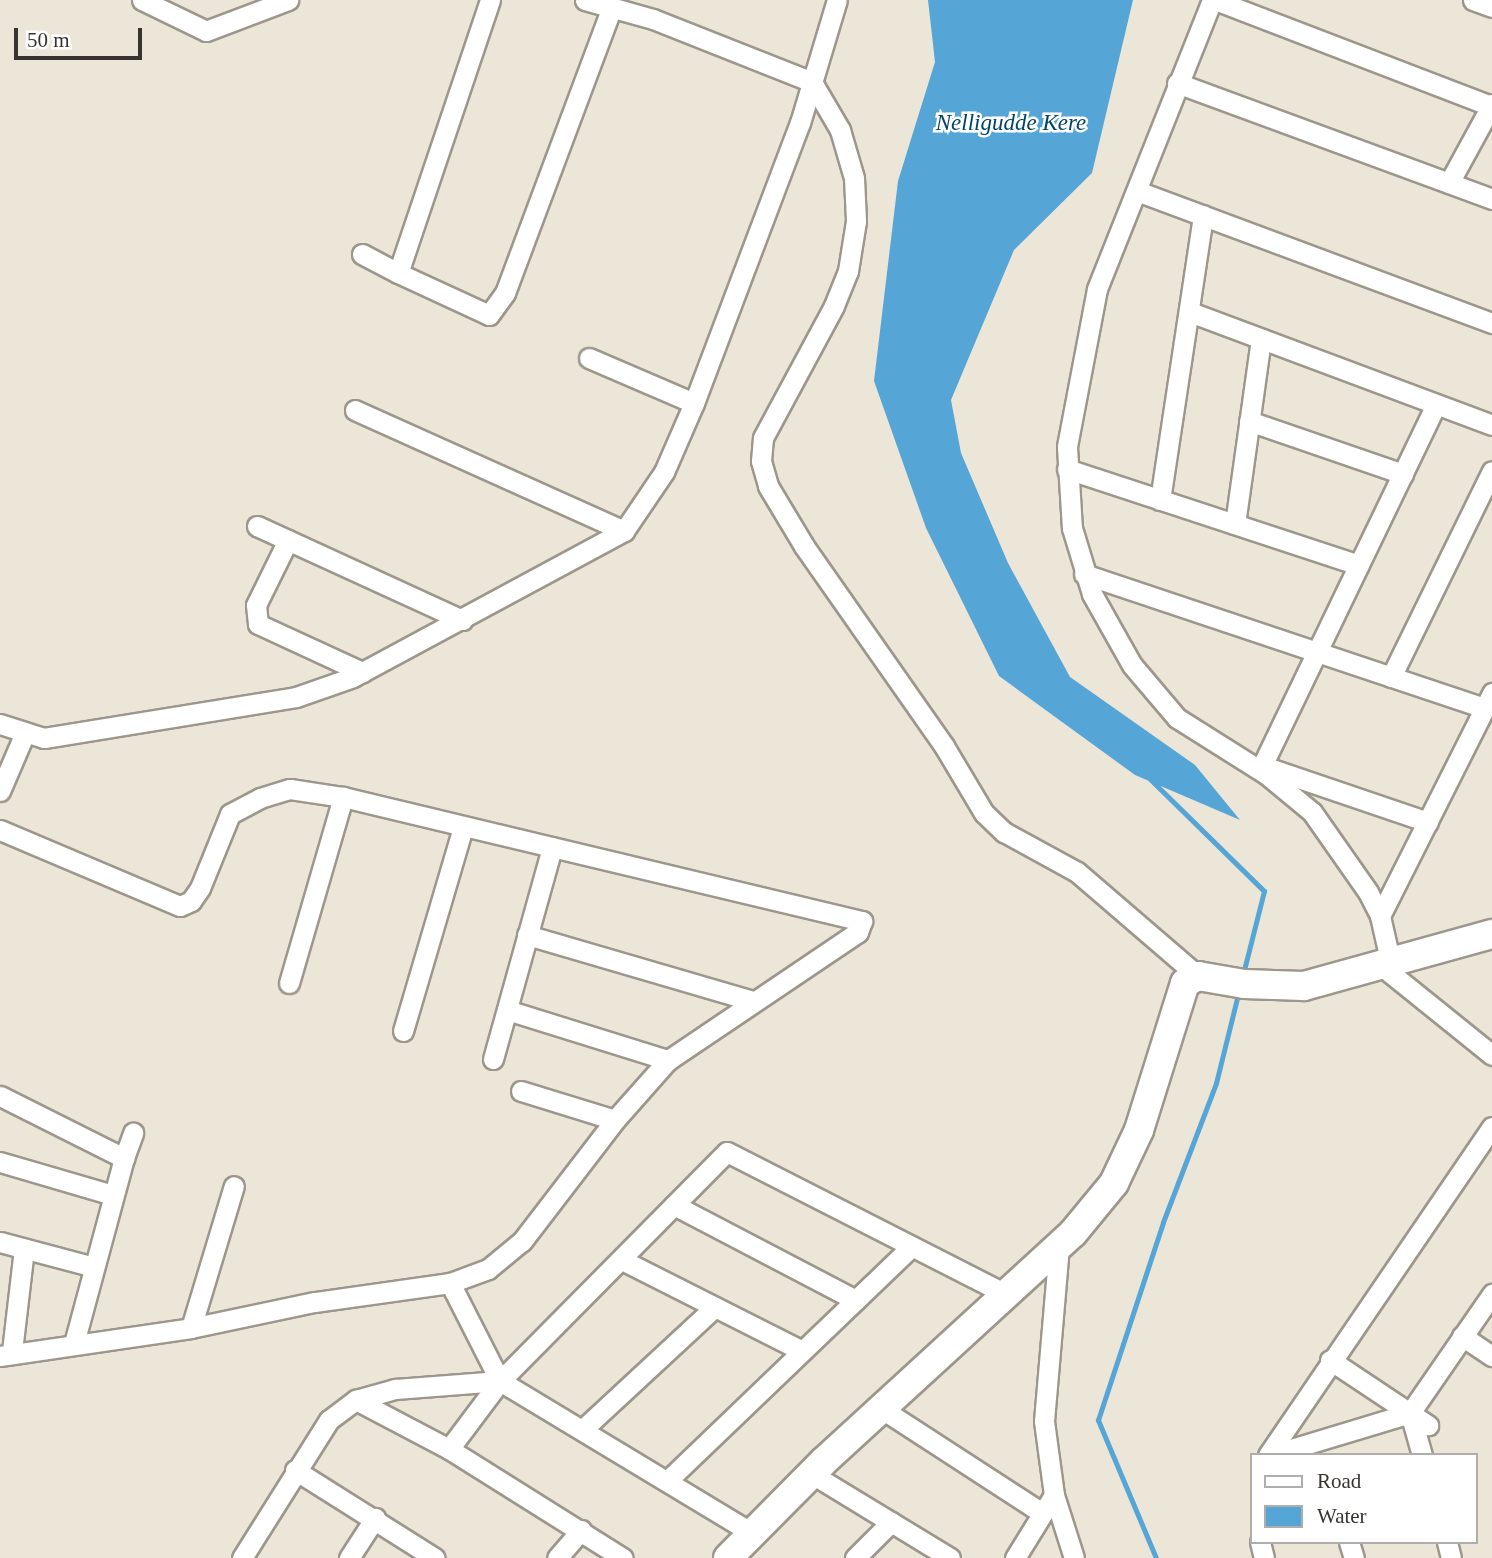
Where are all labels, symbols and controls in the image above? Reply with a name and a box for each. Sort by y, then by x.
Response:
scale bar [18,14,145,58]
text: 50 m [27,28,70,52]
water label: Nelligudde Kere [936,109,1086,137]
legend [1250,1453,1478,1544]
text: Road [1317,1469,1361,1493]
text: Water [1317,1504,1367,1528]

